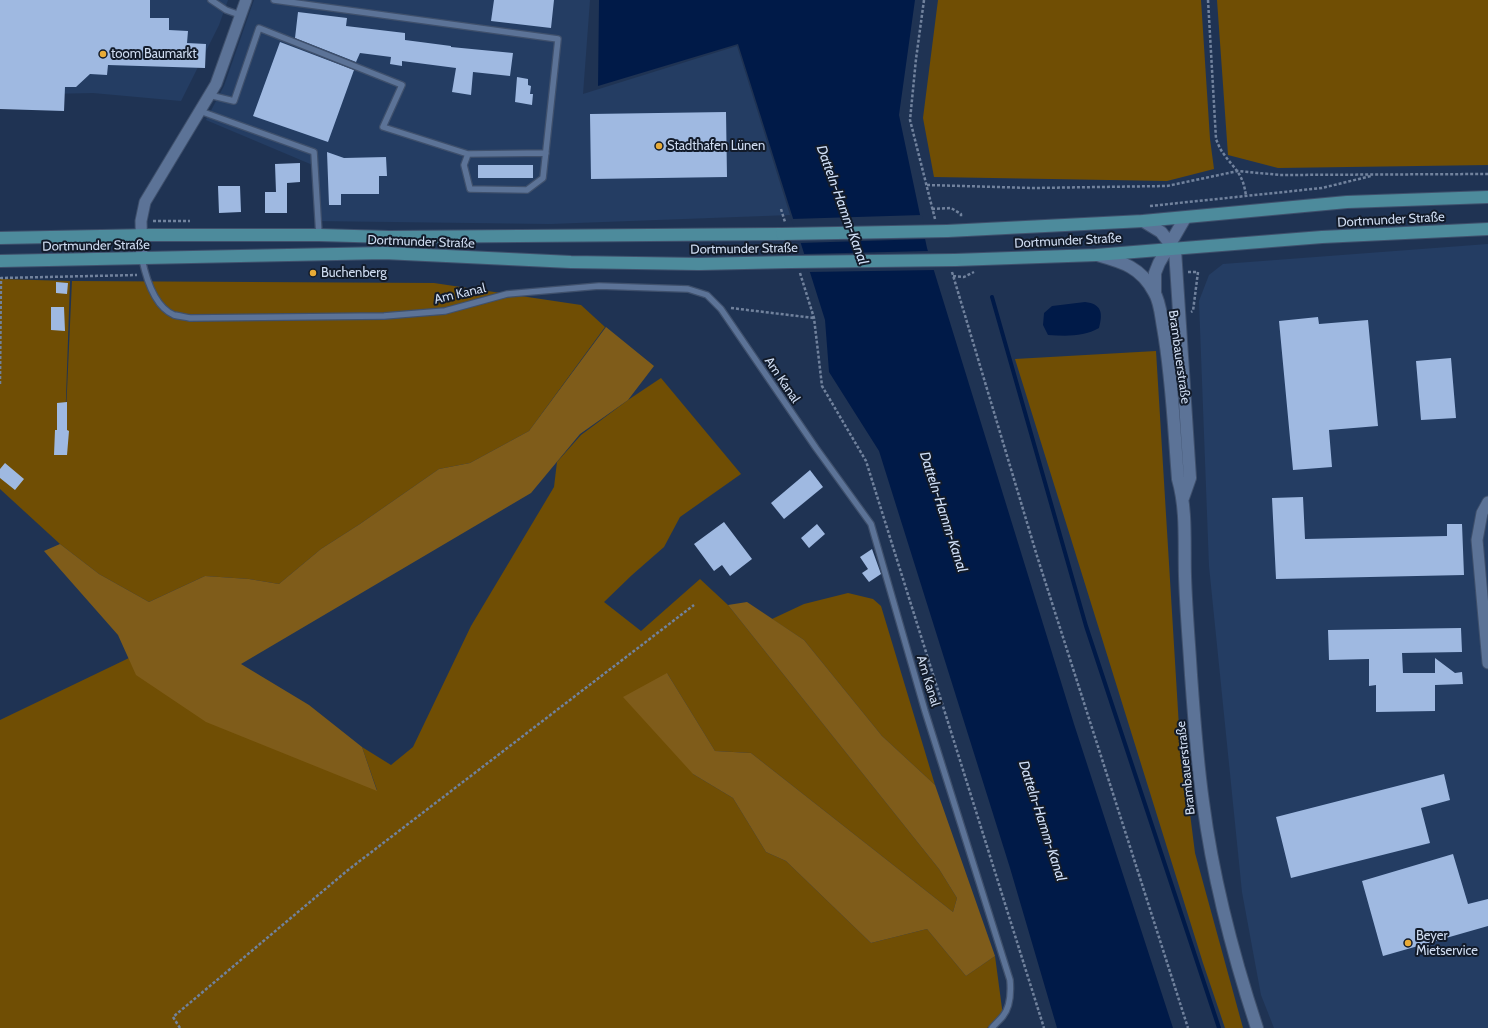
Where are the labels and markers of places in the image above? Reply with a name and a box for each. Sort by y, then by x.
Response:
place label: toom Baumarkt [111,46,197,62]
marker: toom Baumarkt [98,49,108,59]
place label: Stadthafen Lünen [667,138,765,154]
marker: Stadthafen Lünen [654,141,664,151]
place label: Buchenberg [321,265,387,281]
marker: Buchenberg [308,268,318,278]
place label: Beyer Mietservice [1416,928,1478,959]
marker: Beyer Mietservice [1403,938,1413,948]

